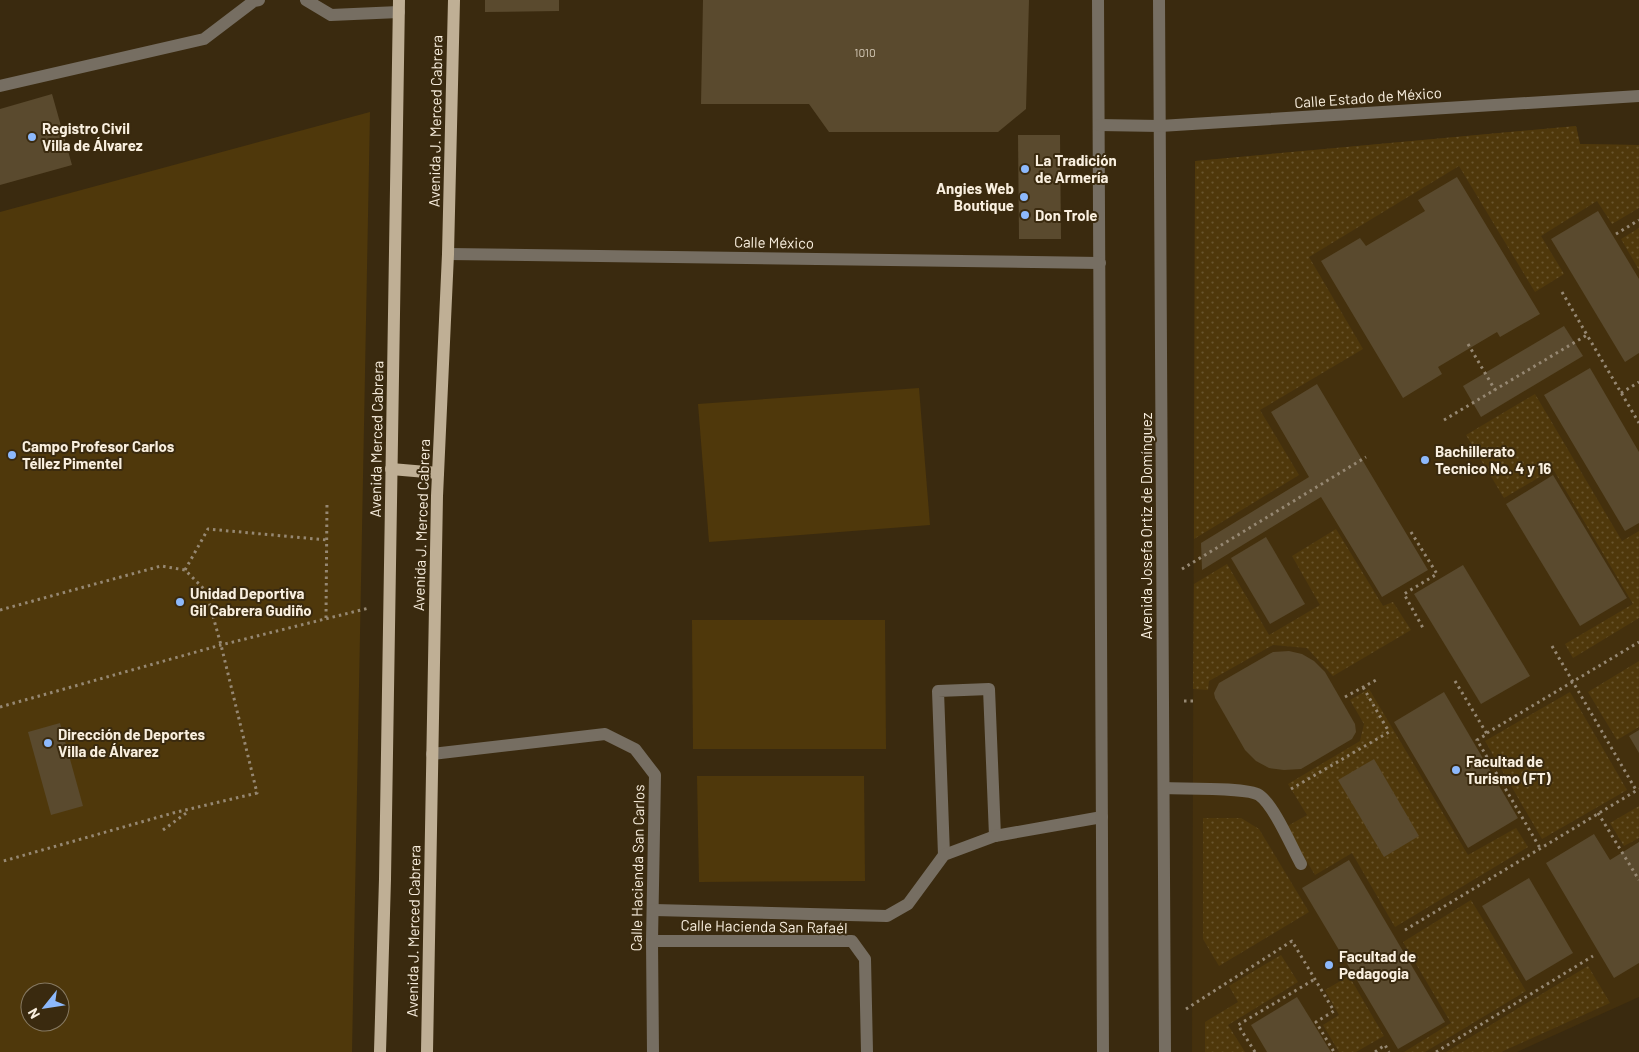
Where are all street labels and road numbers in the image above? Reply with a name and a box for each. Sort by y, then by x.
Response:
street label: Avenida J. Merced Cabrera [424,35,446,207]
street label: Calle Estado de México [1294,83,1442,111]
street label: Calle México [734,232,814,252]
street label: Avenida Merced Cabrera [366,361,386,517]
street label: Avenida Josefa Ortiz de Domínguez [1137,412,1155,639]
street label: Avenida J. Merced Cabrera [409,439,433,611]
street label: Calle Hacienda San Carlos [627,784,647,952]
street label: Avenida J. Merced Cabrera [402,845,424,1017]
street label: Calle Hacienda San Rafaél [680,916,848,936]

